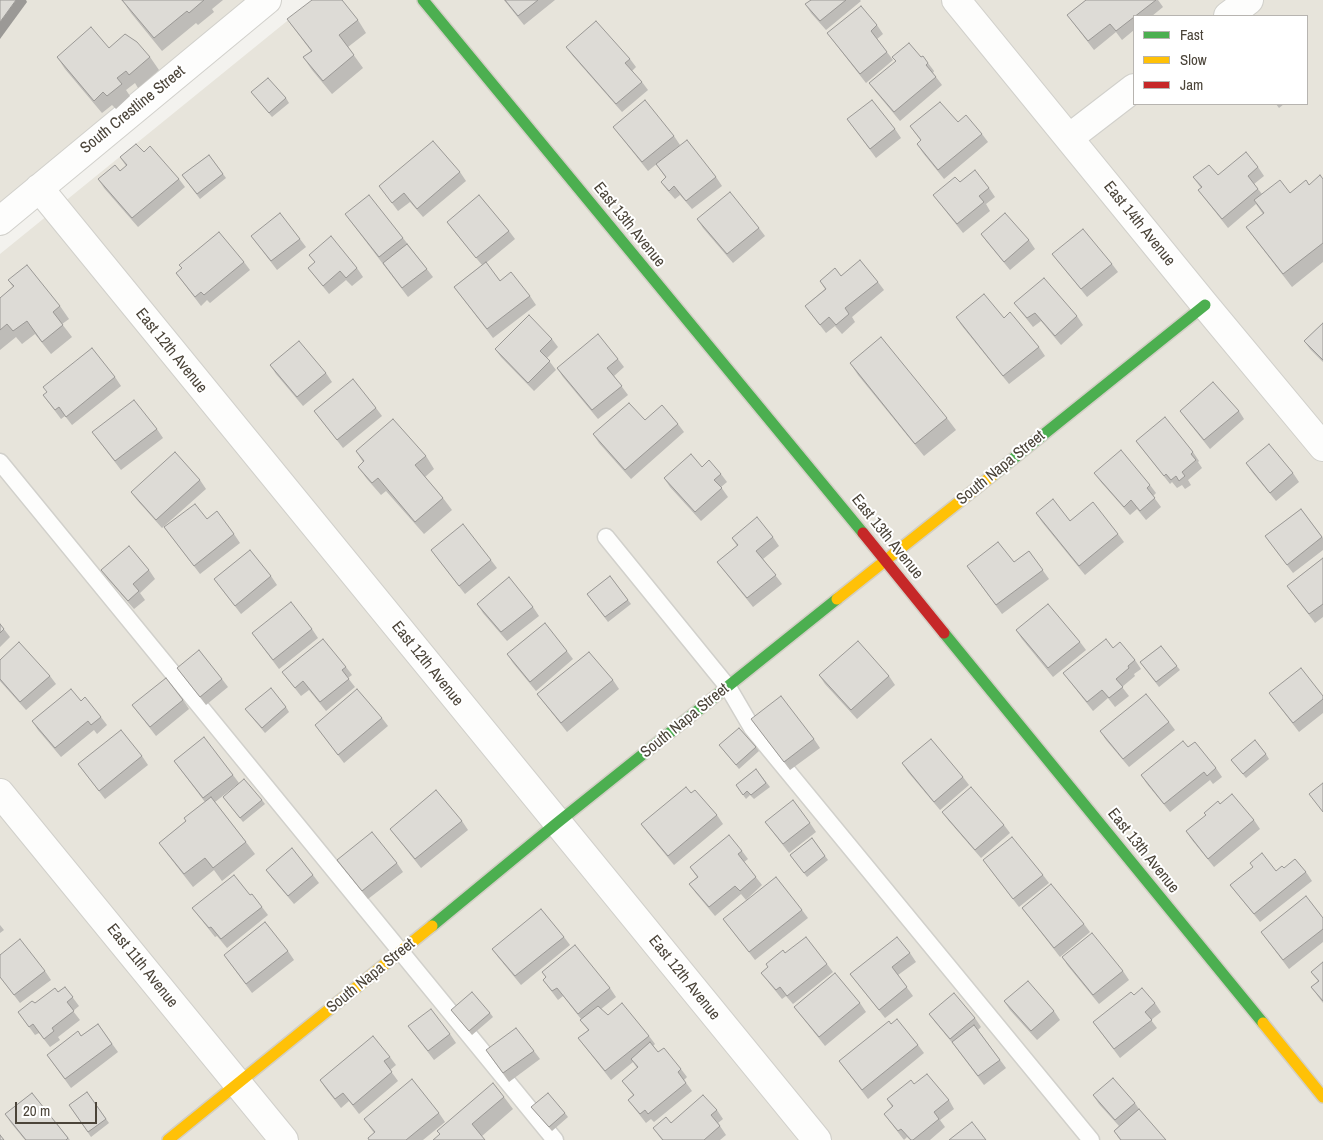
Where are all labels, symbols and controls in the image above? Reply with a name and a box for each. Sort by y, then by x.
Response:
legend [1133,15,1308,105]
text: Fast [1180,24,1203,45]
text: Slow [1180,49,1207,70]
street label: South Crestline Street [77,62,189,158]
text: Jam [1180,74,1203,95]
street label: East 14th Avenue [1099,178,1179,270]
street label: East 13th Avenue [589,179,669,271]
street label: East 12th Avenue [131,305,211,397]
street label: South Napa Street [953,427,1049,509]
street label: East 13th Avenue [847,491,927,583]
street label: East 12th Avenue [387,618,467,710]
street label: South Napa Street [637,680,733,762]
street label: East 13th Avenue [1103,805,1183,897]
street label: East 11th Avenue [102,920,182,1012]
street label: East 12th Avenue [644,932,724,1024]
street label: South Napa Street [323,935,419,1017]
scale bar [18,1092,100,1124]
text: 20 m [23,1100,50,1121]

